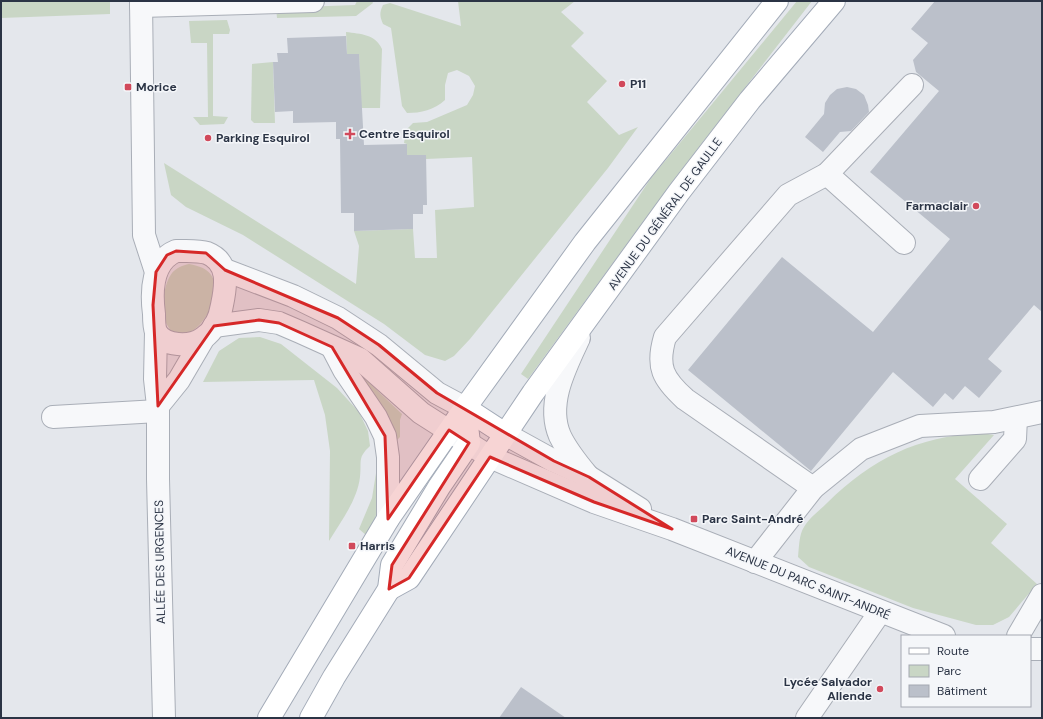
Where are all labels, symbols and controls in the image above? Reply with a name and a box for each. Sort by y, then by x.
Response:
place label: P11 [630,76,646,92]
place label: Morice [136,79,177,95]
marker: P11 [617,79,627,89]
marker: Morice [123,82,133,92]
place label: Centre Esquirol [359,126,450,142]
marker: Centre Esquirol [344,128,356,140]
place label: Parking Esquirol [216,130,310,146]
marker: Parking Esquirol [203,133,213,143]
street label: AVENUE DU GÉNÉRAL DE GAULLE [604,134,726,293]
place label: Farmaclair [906,198,968,214]
marker: Farmaclair [971,201,981,211]
street label: ALLÉE DES URGENCES [151,500,169,624]
place label: Parc Saint-André [702,511,803,527]
marker: Parc Saint-André [689,514,699,524]
place label: Harris [360,538,395,554]
marker: Harris [347,541,357,551]
street label: AVENUE DU PARC SAINT-ANDRÉ [723,543,893,624]
legend [901,635,1031,707]
text: Route [937,643,969,659]
text: Parc [937,663,961,679]
place label: Lycée Salvador Allende [784,674,872,704]
text: Bâtiment [937,683,988,699]
marker: Lycée Salvador Allende [875,684,885,694]

